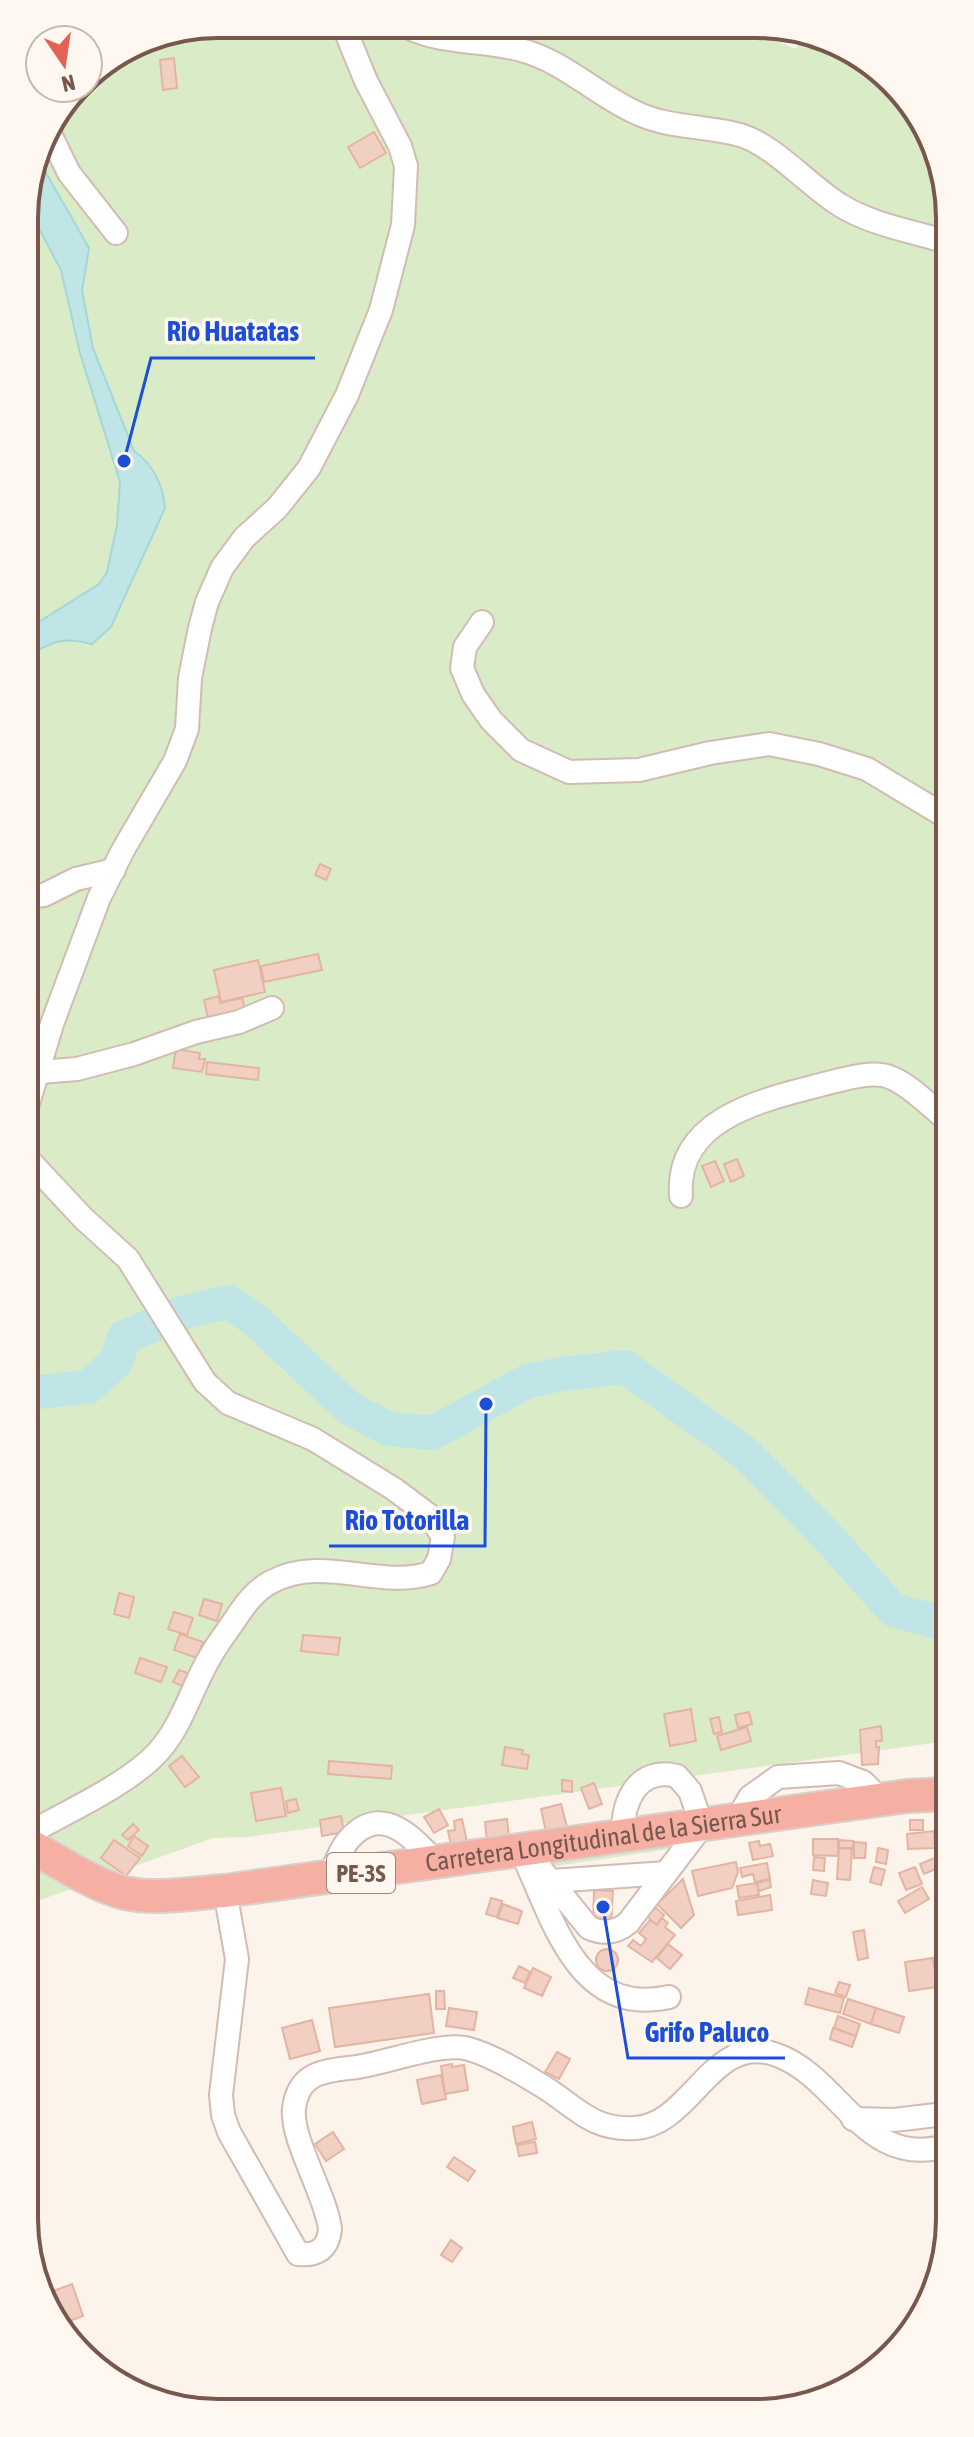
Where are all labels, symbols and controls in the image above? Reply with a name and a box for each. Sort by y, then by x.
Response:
north arrow [24,24,104,104]
text: N [59,69,78,98]
callout: Rio Huatatas [151,306,315,358]
text: Rio Huatatas [167,315,299,347]
callout: Rio Totorilla [329,1494,485,1546]
text: Rio Totorilla [345,1504,469,1536]
street label: Carretera Longitudinal de la Sierra Sur [423,1799,783,1878]
road number: PE-3S [327,1853,395,1893]
callout: Grifo Paluco [628,2006,785,2058]
text: Grifo Paluco [645,2016,769,2048]

